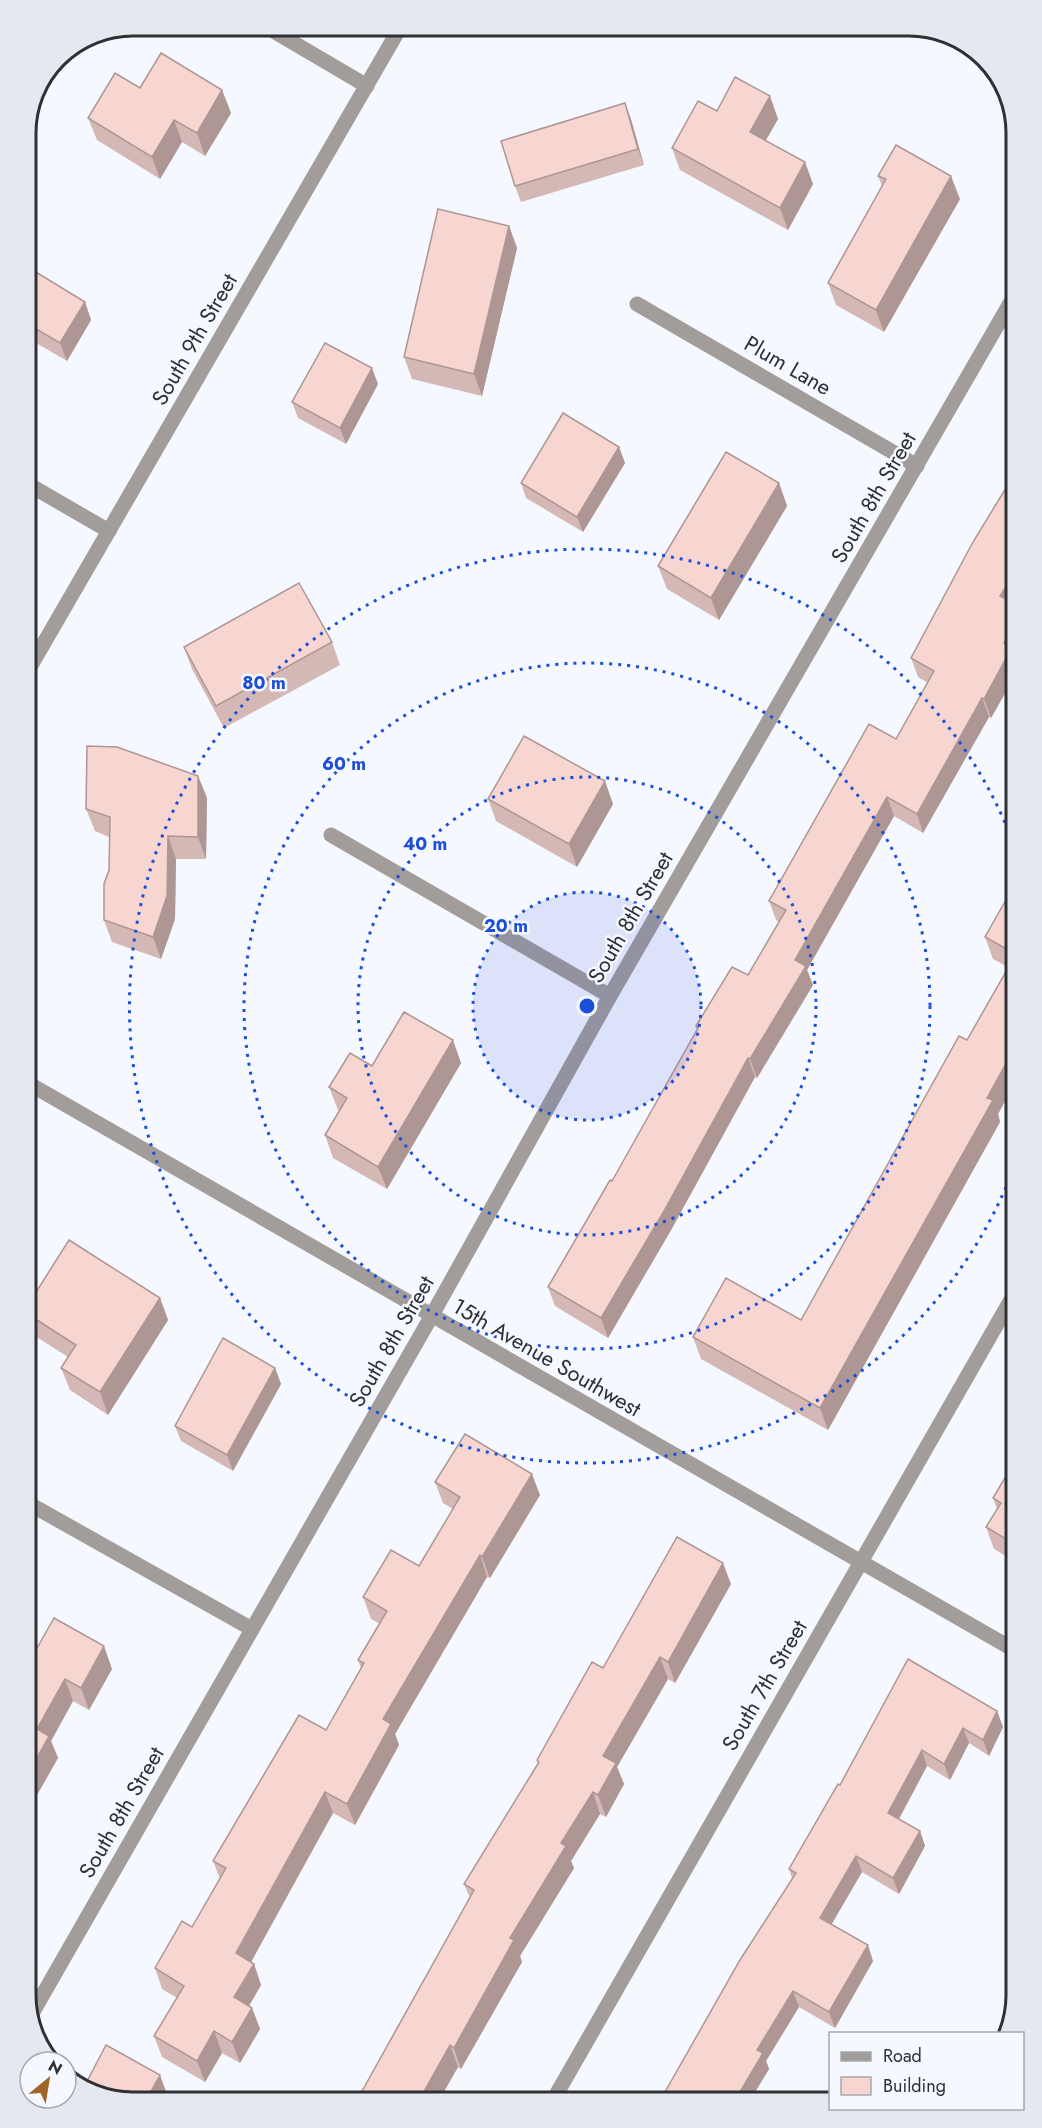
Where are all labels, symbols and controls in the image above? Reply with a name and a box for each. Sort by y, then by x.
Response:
street label: South 9th Street [143,266,245,411]
street label: Plum Lane [739,327,837,403]
street label: South 8th Street [822,425,924,569]
text: 80 m [242,670,286,696]
text: 60 m [322,751,366,777]
text: 40 m [403,831,447,857]
street label: South 8th Street [579,845,681,989]
text: 20 m [484,913,528,939]
centre of rings [577,996,597,1016]
street label: South 8th Street [340,1269,442,1413]
street label: 15th Avenue Southwest [447,1290,648,1425]
street label: South 7th Street [714,1613,815,1756]
street label: South 8th Street [70,1740,172,1884]
legend [829,2032,1024,2110]
text: Road [883,2043,922,2069]
north arrow [18,2050,78,2110]
text: N [44,2054,67,2081]
text: Building [883,2073,946,2099]

